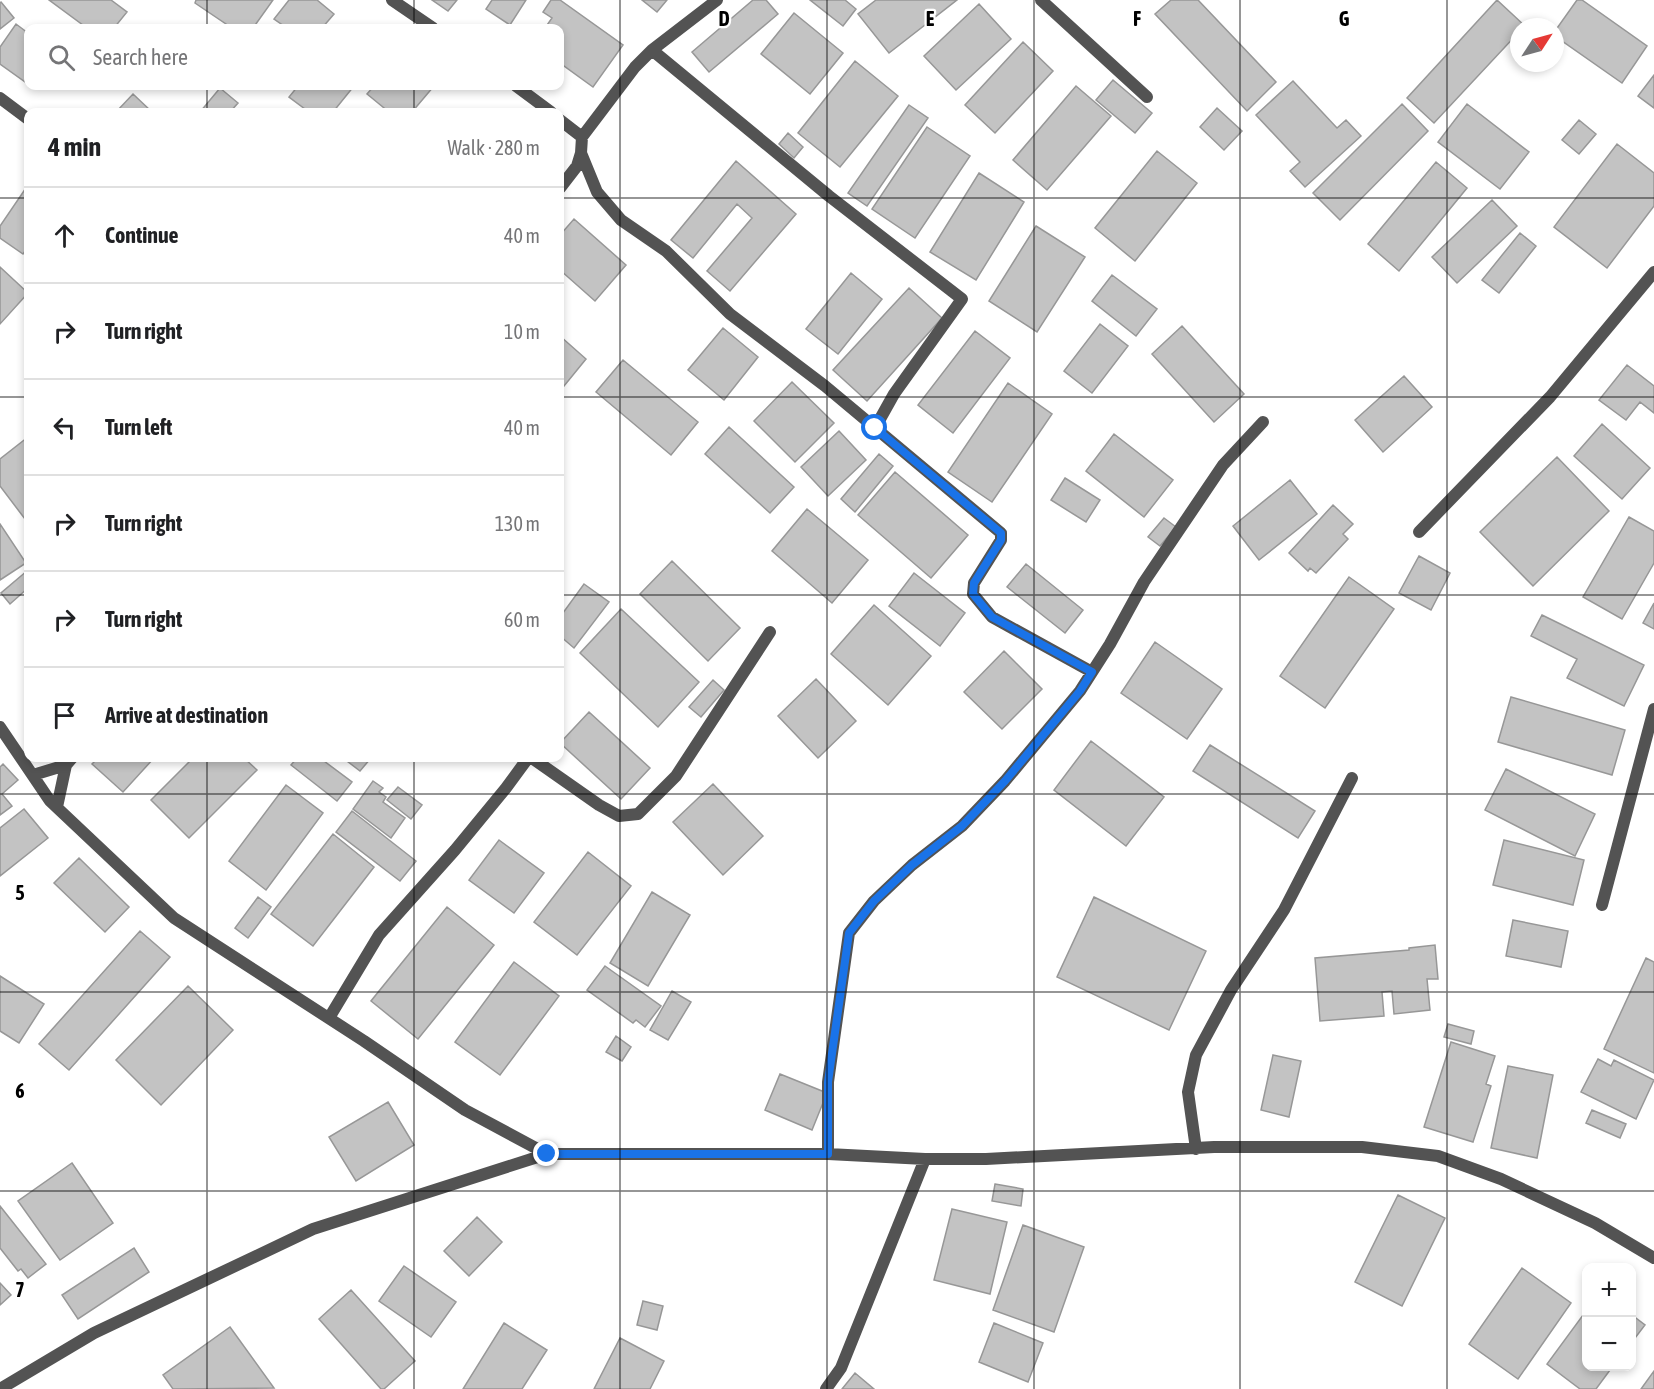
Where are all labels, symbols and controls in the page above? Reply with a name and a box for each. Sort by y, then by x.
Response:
text: D [718,7,730,30]
text: E [926,7,935,30]
text: F [1133,7,1141,30]
text: G [1339,7,1350,30]
north arrow [1510,18,1564,72]
search box [24,24,564,90]
icon: search [45,41,78,74]
text: Search here [93,44,188,70]
text: 4 min [48,132,101,162]
text: Walk · 280 m [448,136,540,159]
icon: ahead [48,219,81,252]
text: Continue [105,222,179,248]
text: 40 m [504,224,540,247]
icon: right [48,315,81,348]
text: Turn right [105,318,182,344]
text: 10 m [504,320,540,343]
icon: left [48,411,81,444]
text: Turn left [105,414,172,440]
route start [861,414,887,440]
text: 40 m [504,416,540,439]
icon: right [48,507,81,540]
text: Turn right [105,510,182,536]
text: 130 m [495,512,540,535]
icon: right [48,603,81,636]
text: Turn right [105,606,182,632]
text: 60 m [504,608,540,631]
icon: arrive [48,699,81,732]
text: Arrive at destination [105,702,268,728]
text: 5 [15,881,25,904]
text: 6 [15,1079,25,1102]
route end [533,1140,559,1166]
map controls [1582,1263,1636,1371]
button: + [1582,1263,1636,1317]
text: 7 [15,1278,25,1301]
button: − [1582,1317,1636,1371]

